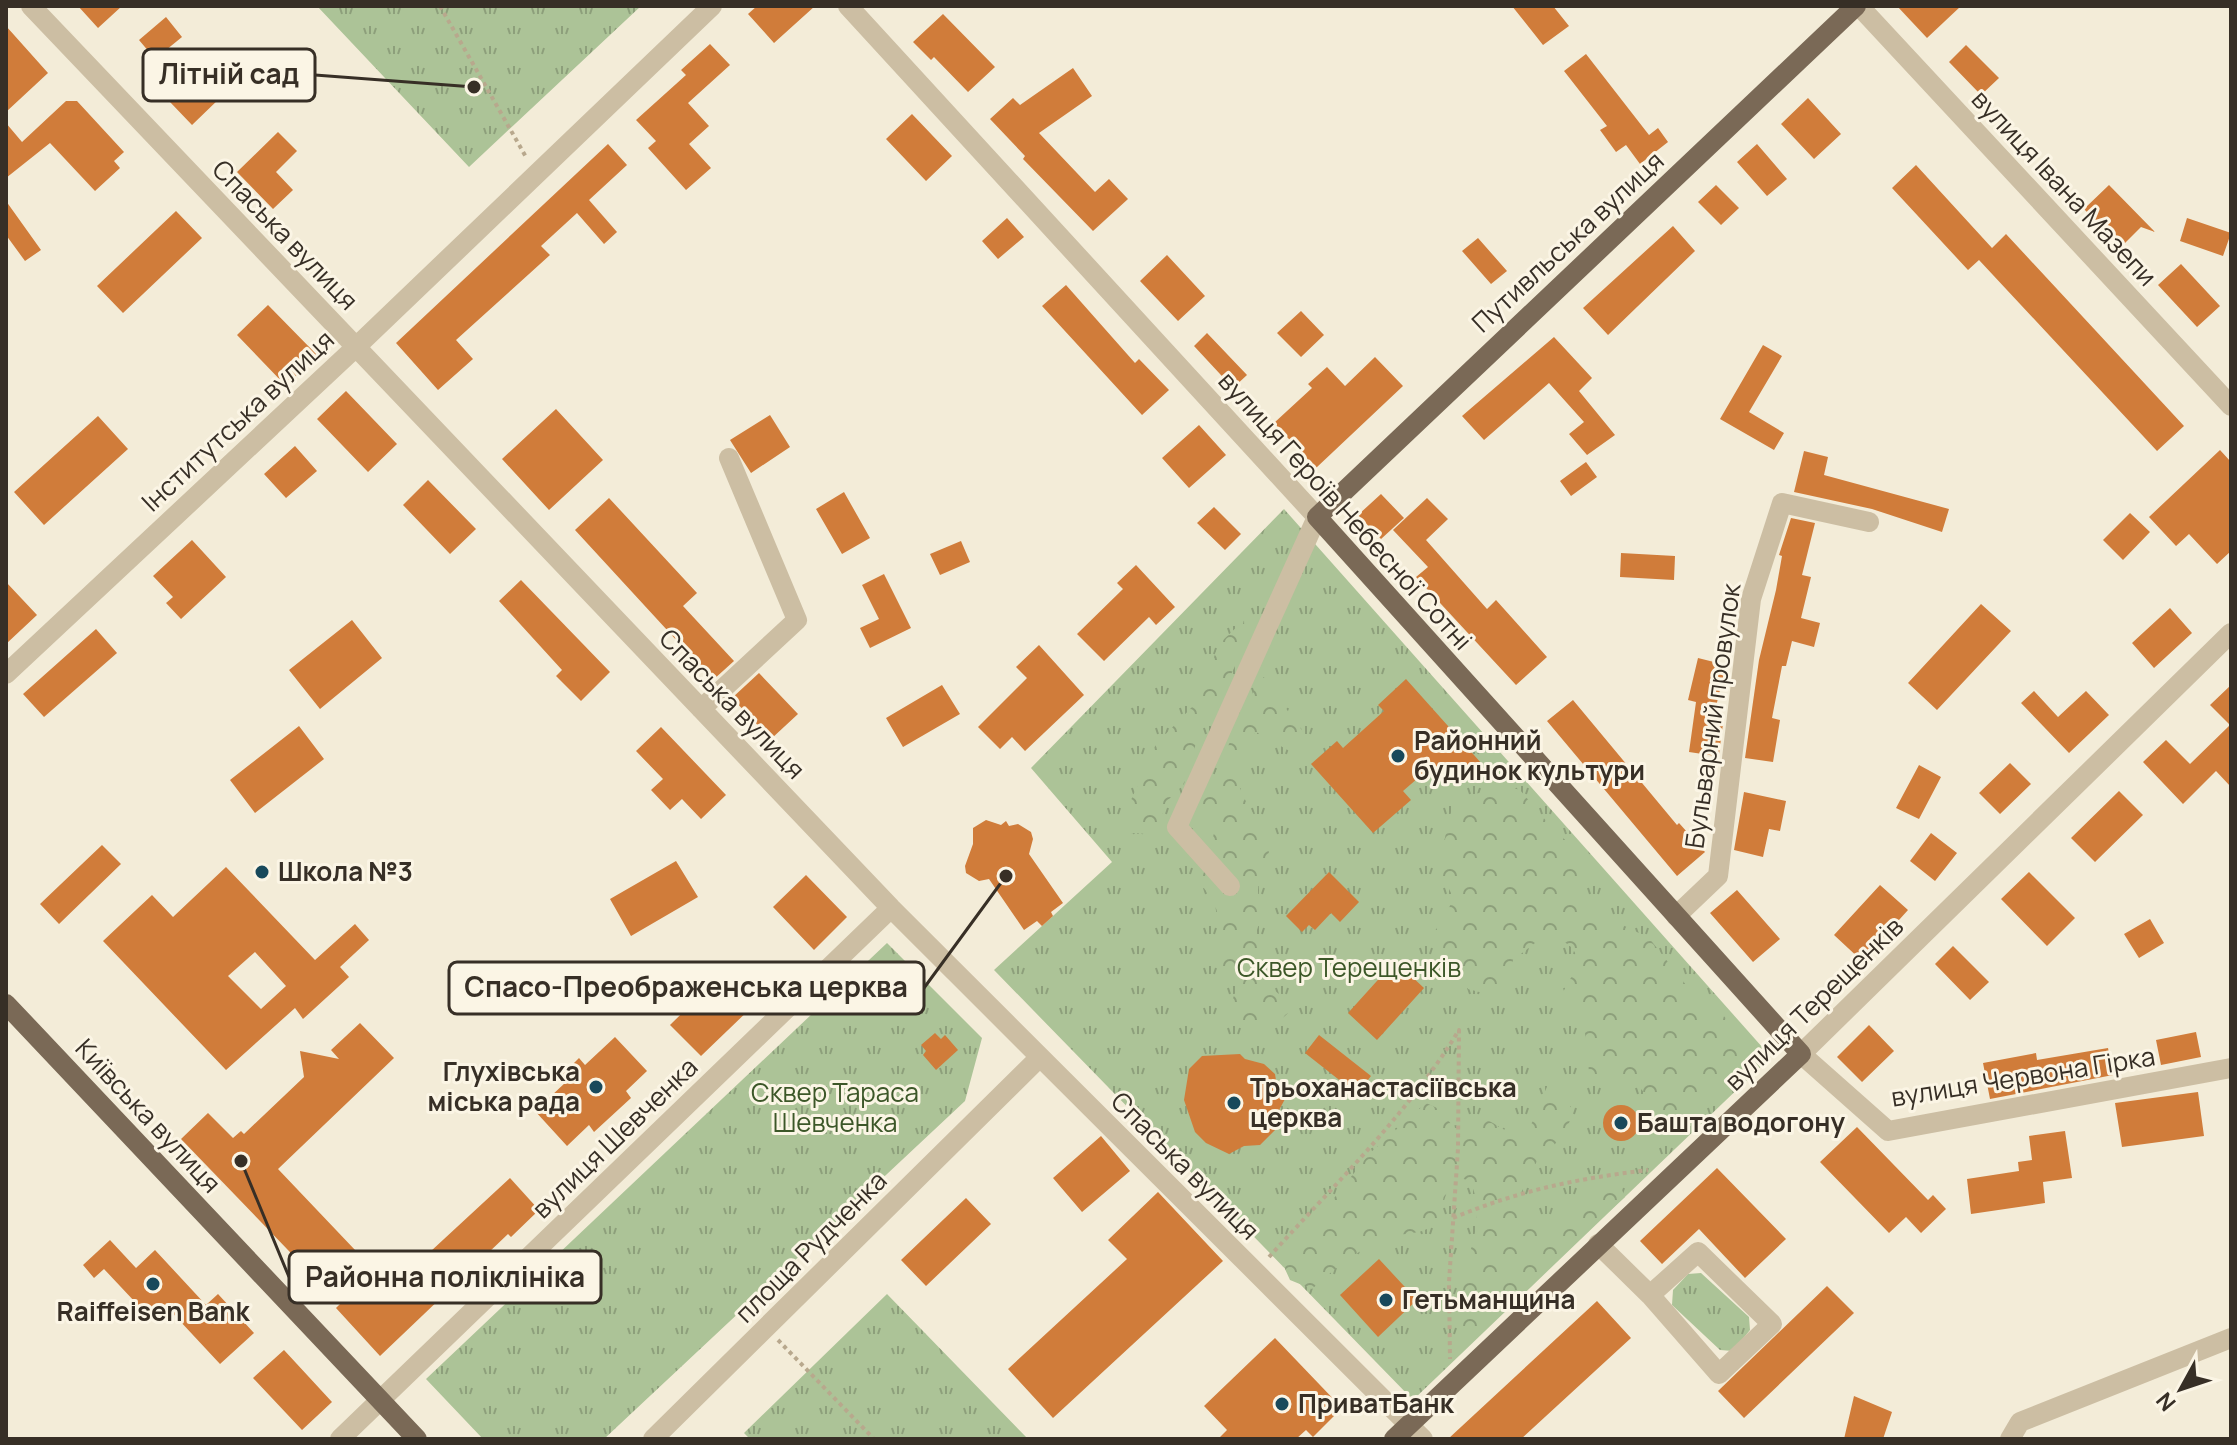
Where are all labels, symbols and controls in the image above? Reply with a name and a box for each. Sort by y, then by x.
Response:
callout: Літній сад [143,49,315,101]
text: Літній сад [159,54,299,92]
street label: вулиця Івана Мазепи [1964,81,2165,293]
street label: Путивльська вулиця [1463,143,1671,340]
street label: Спаська вулиця [205,151,367,317]
street label: Інститутська вулиця [133,321,341,519]
street label: вулиця Героїв Небесної Сотні [1211,363,1481,657]
street label: Бульварний провулок [1676,580,1749,851]
street label: Спаська вулиця [652,620,814,786]
place label: Районний будинок культури [1414,722,1645,788]
marker: Районний будинок культури [1389,747,1407,765]
place label: Школа №3 [278,853,413,889]
marker: Школа №3 [253,863,271,881]
street label: вулиця Терещенків [1716,909,1911,1098]
park label: Сквер Терещенків [1237,949,1461,985]
callout: Спасо-Преображенська церква [449,962,924,1014]
text: Спасо-Преображенська церква [464,967,908,1005]
street label: Київська вулиця [68,1031,230,1200]
street label: вулиця Червона Гірка [1888,1037,2157,1115]
street label: вулиця Шевченка [524,1049,705,1226]
place label: Глухівська міська рада [428,1053,580,1119]
place label: Трьоханастасіївська церква [1250,1069,1517,1135]
park label: Сквер Тараса Шевченка [751,1074,919,1140]
marker: Глухівська міська рада [587,1078,605,1096]
street label: Спаська вулиця [1104,1083,1268,1247]
marker: Трьоханастасіївська церква [1225,1094,1243,1112]
place label: Башта водогону [1637,1104,1845,1140]
marker: Башта водогону [1612,1114,1630,1132]
street label: площа Рудченка [726,1162,894,1330]
callout: Районна поліклініка [289,1251,601,1303]
text: Районна поліклініка [305,1257,585,1295]
marker: Raiffeisen Bank [144,1275,162,1293]
place label: Гетьманщина [1402,1281,1575,1317]
marker: Гетьманщина [1377,1291,1395,1309]
place label: Raiffeisen Bank [57,1293,250,1329]
north arrow [2141,1349,2221,1429]
place label: ПриватБанк [1298,1385,1455,1421]
text: N [2149,1386,2182,1418]
marker: ПриватБанк [1273,1395,1291,1413]

